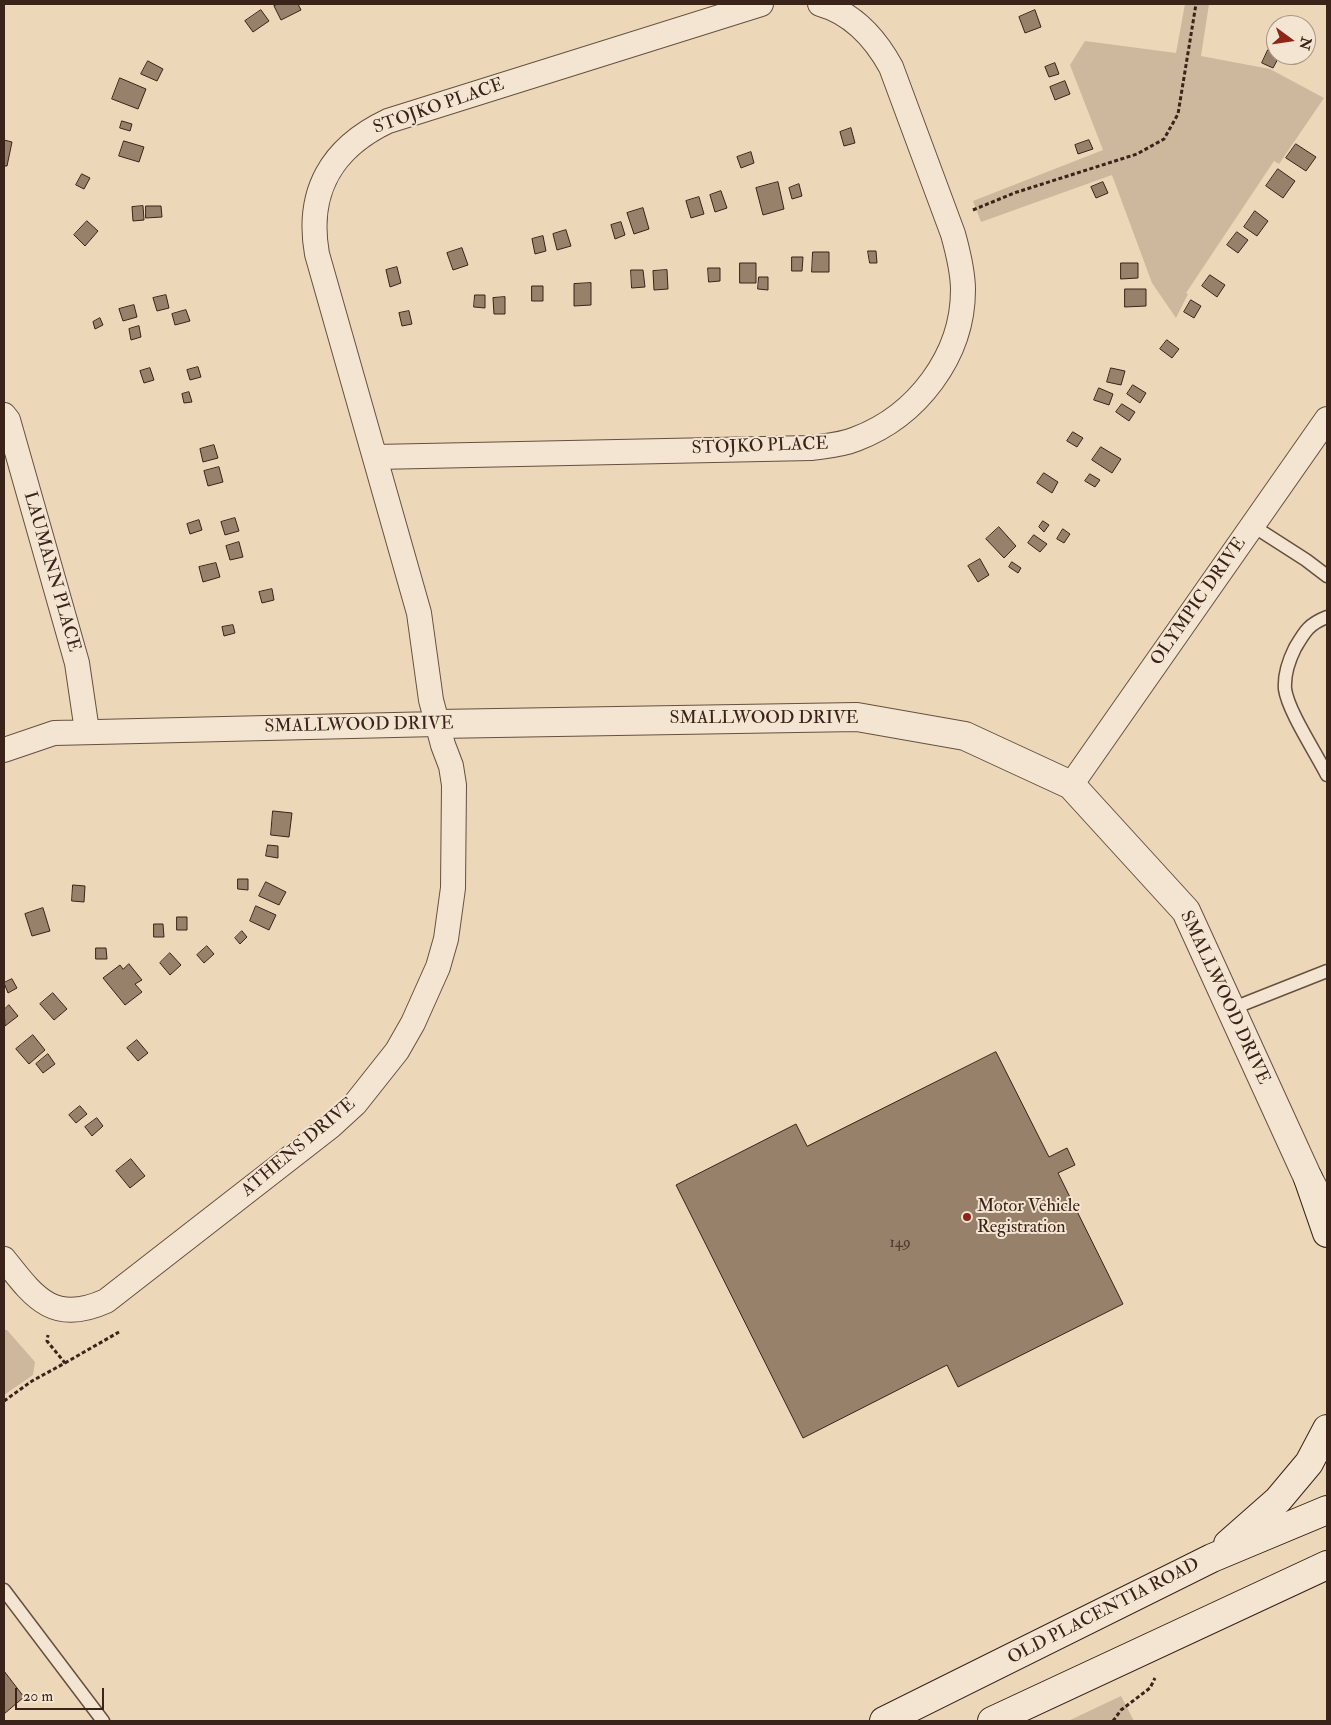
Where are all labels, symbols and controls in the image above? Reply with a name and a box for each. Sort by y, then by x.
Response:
north arrow [1266,15,1316,65]
text: N [1295,35,1315,52]
street label: STOJKO PLACE [371,75,507,139]
street label: STOJKO PLACE [691,434,829,460]
street label: LAUMANN PLACE [18,489,84,655]
street label: OLYMPIC DRIVE [1147,534,1251,670]
street label: SMALLWOOD DRIVE [669,708,859,730]
street label: SMALLWOOD DRIVE [264,714,454,738]
street label: SMALLWOOD DRIVE [1174,908,1274,1088]
street label: ATHENS DRIVE [238,1094,360,1202]
place label: Motor Vehicle Registration [977,1196,1080,1238]
marker: Motor Vehicle Registration [961,1211,973,1223]
house number: 149 [889,1235,911,1253]
street label: OLD PLACENTIA ROAD [1004,1554,1204,1670]
scale bar [18,1678,106,1710]
text: 20 m [23,1687,53,1706]

